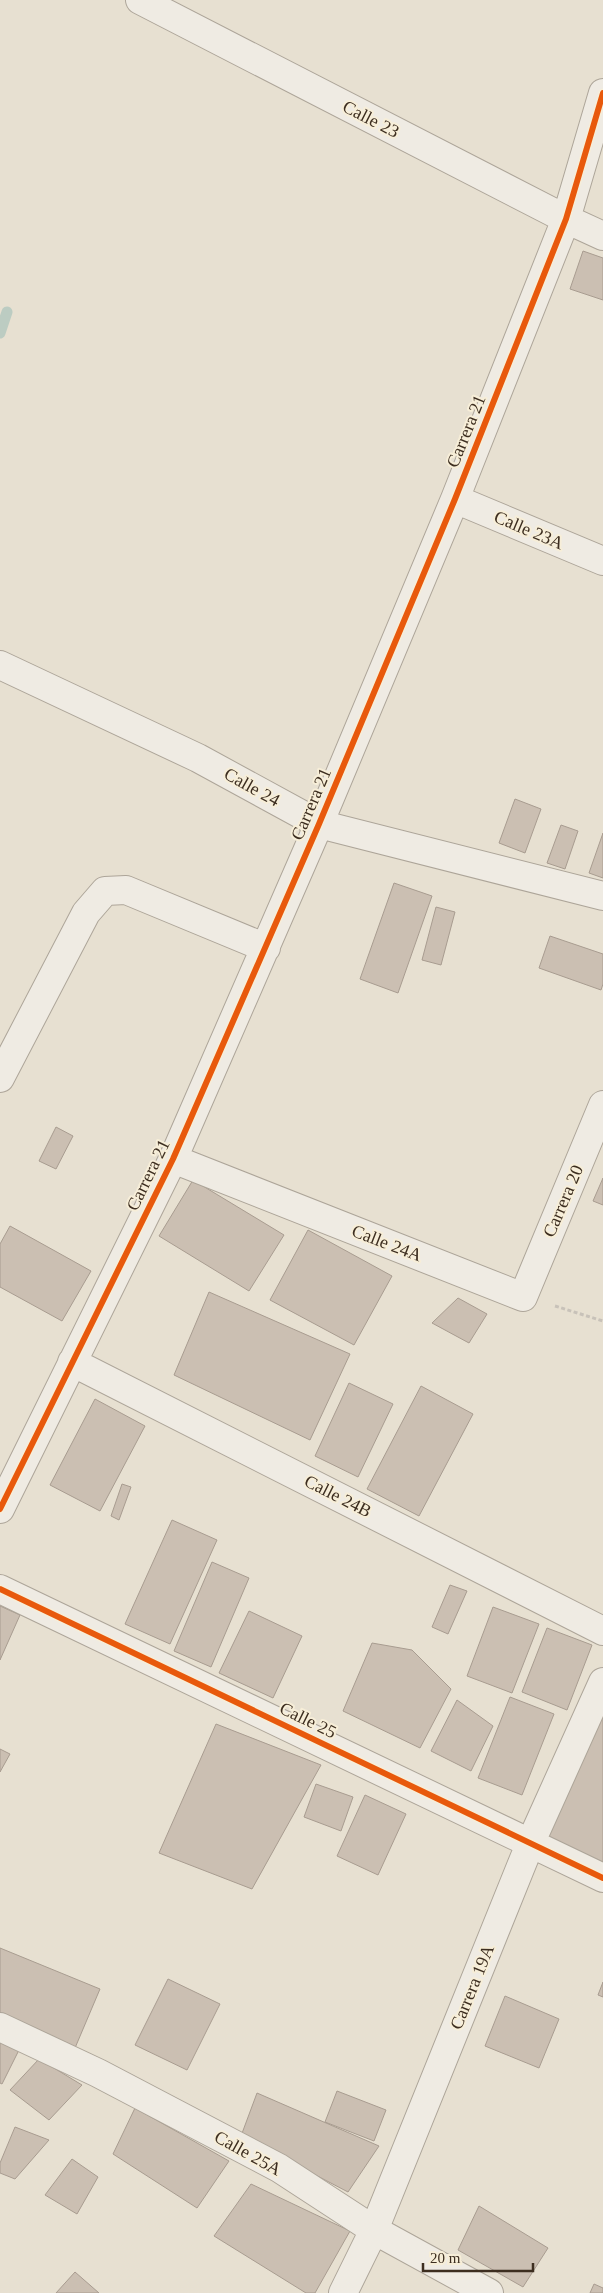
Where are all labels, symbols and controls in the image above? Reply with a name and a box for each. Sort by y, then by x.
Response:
street label: Calle 23 [340,96,402,142]
street label: Carrera 21 [442,392,490,470]
street label: Calle 23A [491,506,567,554]
street label: Calle 24 [221,764,283,810]
street label: Carrera 21 [287,765,335,843]
street label: Carrera 21 [122,1136,174,1214]
street label: Carrera 20 [539,1162,587,1240]
street label: Calle 24A [349,1220,425,1266]
street label: Calle 24B [301,1471,375,1521]
street label: Calle 25 [276,1698,340,1742]
street label: Carrera 19A [446,1942,498,2032]
street label: Calle 25A [211,2126,285,2180]
scale bar [423,2240,533,2272]
text: 20 m [430,2250,461,2266]

